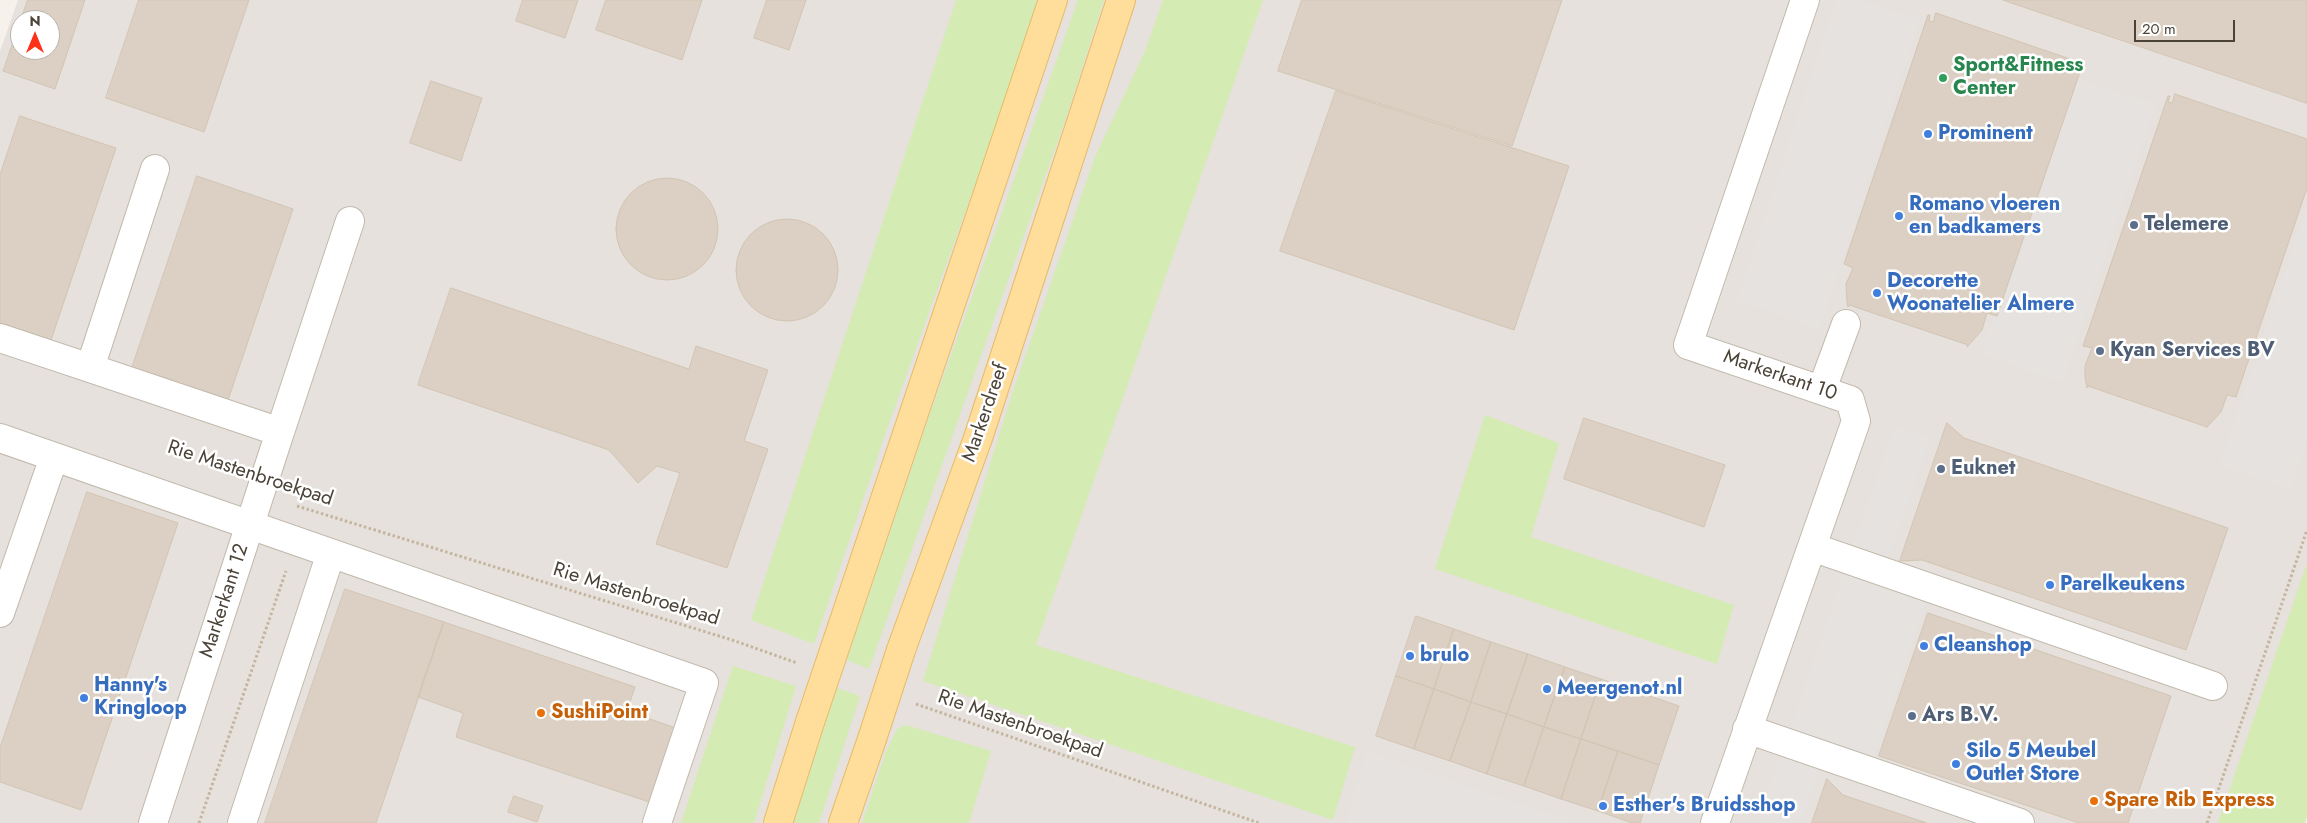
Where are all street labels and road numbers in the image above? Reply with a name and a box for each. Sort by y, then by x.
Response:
street label: Markerkant 10 [1720,345,1840,407]
street label: Markerdreef [958,361,1014,465]
street label: Rie Mastenbroekpad [164,436,336,512]
street label: Markerkant 12 [195,541,255,661]
street label: Rie Mastenbroekpad [550,558,722,632]
street label: Rie Mastenbroekpad [935,686,1105,764]

